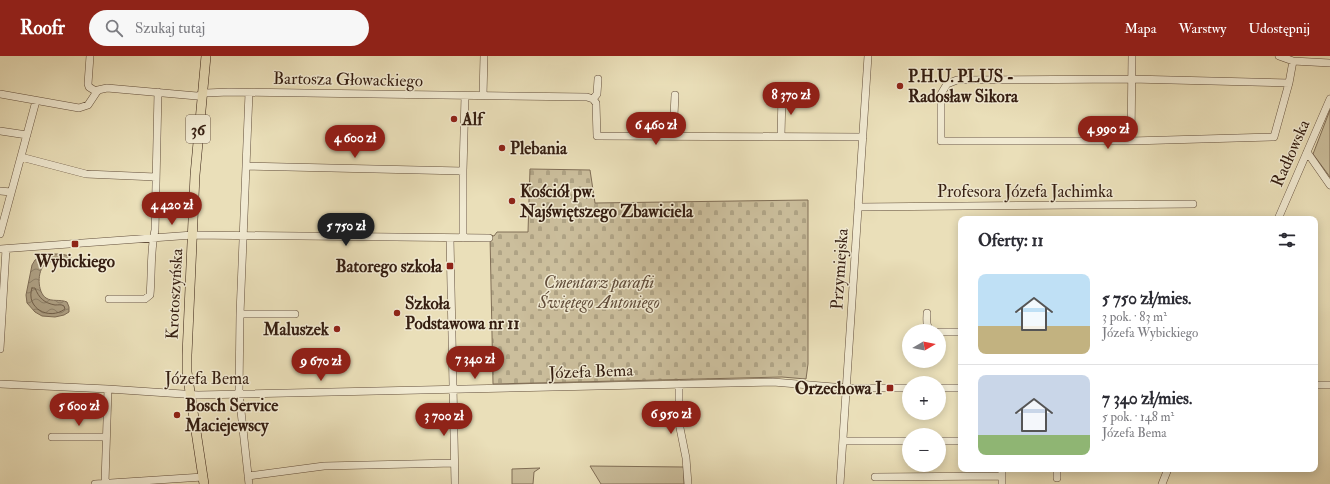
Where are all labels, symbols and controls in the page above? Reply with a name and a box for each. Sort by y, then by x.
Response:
search box [89,10,369,46]
text: Roofr [20,16,65,40]
icon: search [103,17,125,39]
text: Szukaj tutaj [135,19,205,38]
text: Mapa [1124,20,1156,37]
text: Warstwy [1178,20,1227,37]
text: Udostępnij [1249,20,1310,37]
place label: P.H.U. PLUS - Radosław Sikora [908,66,1019,107]
street label: Bartosza Głowackiego [273,68,423,91]
marker: P.H.U. PLUS - Radosław Sikora [895,81,905,91]
pin: 8 370 zł [750,82,832,116]
text: 8 370 zł [772,87,810,103]
place label: Alf [461,109,486,130]
pin: 6 460 zł [615,112,697,146]
marker: Alf [449,114,459,124]
road number: 36 [186,115,210,143]
pin: 4 990 zł [1067,116,1149,150]
street label: Radłowska [1266,116,1315,190]
text: 6 460 zł [635,117,677,133]
text: 4 990 zł [1087,121,1129,137]
pin: 4 600 zł [314,125,396,159]
text: 4 600 zł [334,130,376,146]
place label: Plebania [510,138,568,159]
marker: Plebania [497,143,507,153]
place label: Kościół pw. Najświętszego Zbawiciela [519,181,694,223]
street label: Profesora Józefa Jachimka [937,181,1114,203]
pin: 4 420 zł [131,192,213,226]
marker: Kościół pw. Najświętszego Zbawiciela [507,196,517,206]
text: 4 420 zł [151,197,193,213]
pin: 5 750 zł [305,213,387,247]
text: 5 750 zł [326,218,366,234]
street label: Przymiejska [826,227,854,310]
icon: filters [1276,229,1298,251]
text: Oferty: 11 [978,230,1044,251]
marker: Wybickiego [70,239,80,249]
street label: Krotoszyńska [162,247,188,340]
place label: Wybickiego [34,251,115,273]
place label: Batorego szkoła [335,256,443,278]
marker: Batorego szkoła [445,261,455,271]
park label: Cmentarz parafii Świętego Antoniego [537,272,660,313]
text: 5 750 zł/mies. [1102,288,1191,309]
icon: home [1010,290,1058,338]
place label: Szkoła Podstawowa nr 11 [405,293,519,334]
marker: Szkoła Podstawowa nr 11 [392,308,402,318]
text: 3 pok. · 83 m² [1102,309,1167,325]
place label: Maluszek [262,319,330,340]
marker: Maluszek [332,324,342,334]
north arrow [902,324,946,368]
map controls [902,324,946,472]
text: Józefa Wybickiego [1102,325,1198,341]
pin: 7 340 zł [434,346,516,380]
pin: 9 670 zł [280,348,362,382]
text: 7 340 zł [455,351,495,367]
text: 9 670 zł [301,353,341,369]
street label: Józefa Bema [547,359,635,385]
street label: Józefa Bema [164,368,250,390]
button: + [902,376,946,420]
place label: Orzechowa I [795,378,882,399]
marker: Orzechowa I [885,383,895,393]
text: 7 340 zł/mies. [1102,388,1192,409]
icon: home [1010,391,1058,439]
pin: 5 600 zł [38,393,120,427]
place label: Bosch Service Maciejewscy [184,395,279,437]
text: 5 600 zł [59,398,99,414]
pin: 6 950 zł [630,401,712,435]
pin: 3 700 zł [403,403,485,437]
text: 6 950 zł [651,406,691,422]
text: 3 700 zł [424,408,464,424]
text: 5 pok. · 148 m² [1102,409,1174,425]
marker: Bosch Service Maciejewscy [172,410,182,420]
text: Józefa Bema [1102,425,1167,441]
button: − [902,428,946,472]

